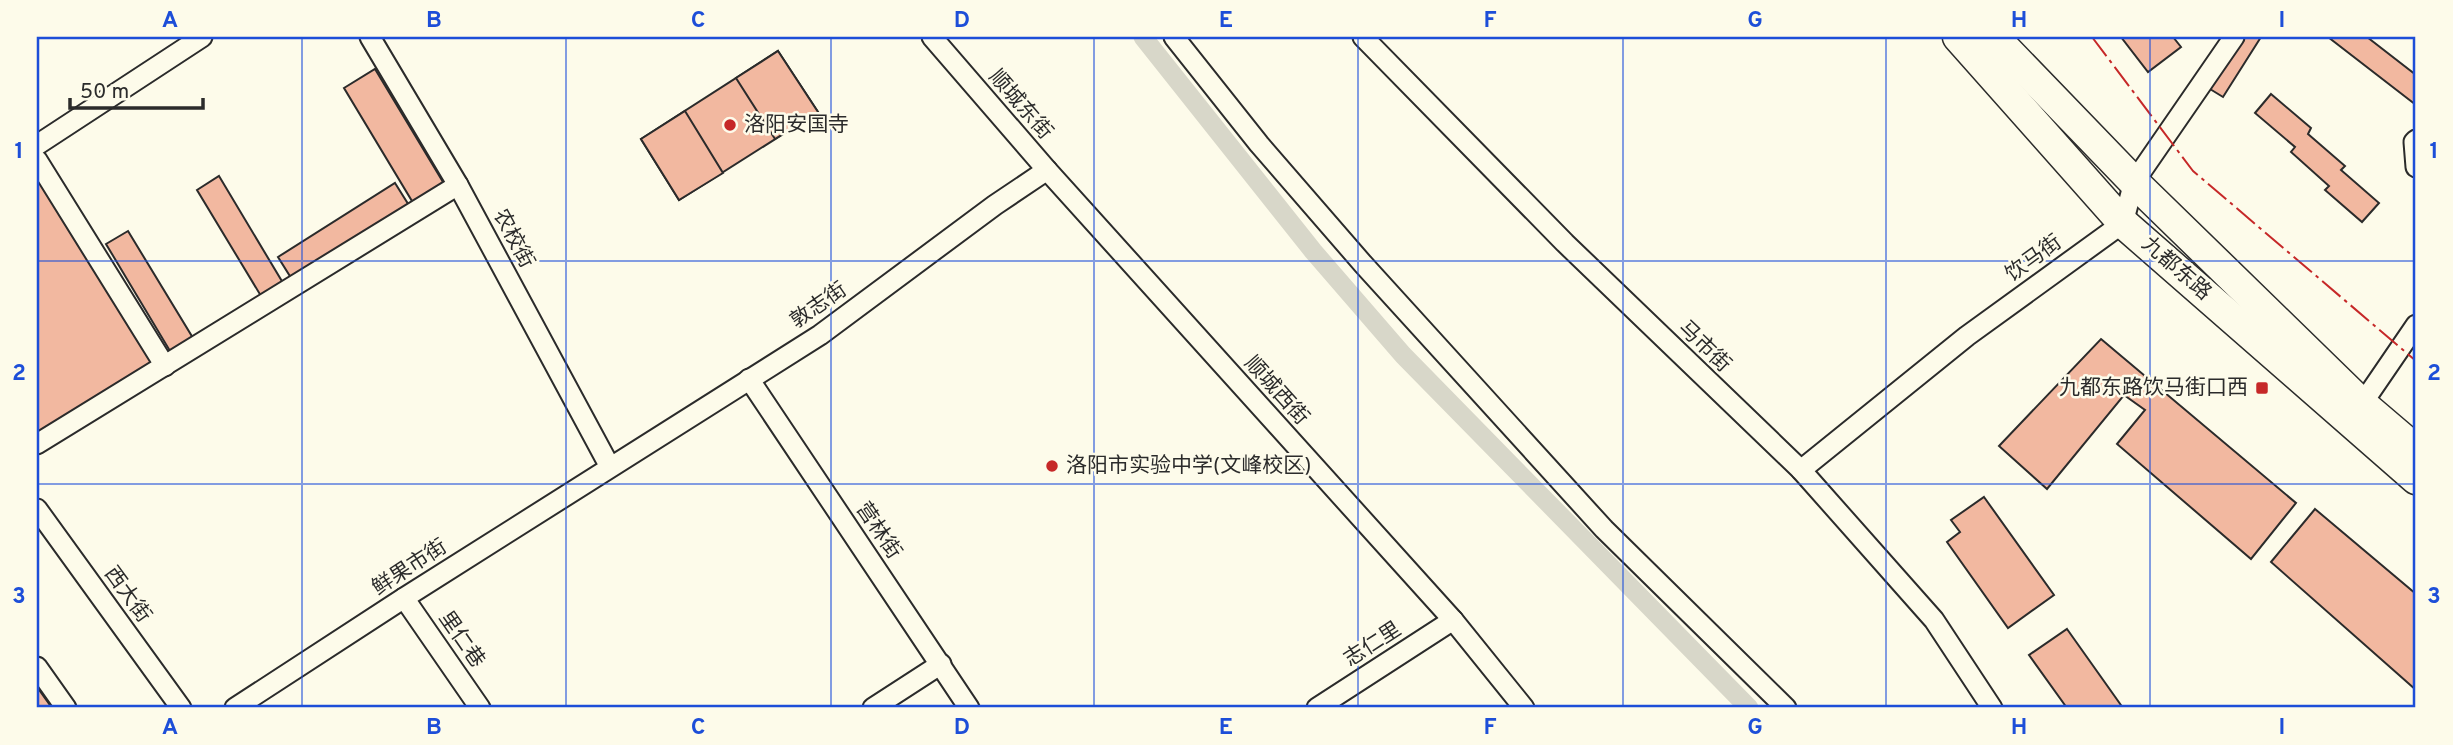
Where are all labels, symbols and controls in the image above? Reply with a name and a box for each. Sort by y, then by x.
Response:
text: A [162,7,178,36]
text: B [426,7,442,36]
text: C [691,7,705,36]
text: D [954,7,970,36]
text: E [1219,7,1233,36]
text: F [1483,7,1497,36]
text: G [1747,7,1763,36]
text: H [2011,7,2027,36]
text: I [2279,7,2285,36]
street label: 顺城东街 [982,64,1058,146]
scale bar [70,66,203,110]
text: 50 m [80,79,129,106]
place label: 洛阳安国寺 [744,112,849,139]
marker: 洛阳安国寺 [722,117,738,133]
text: 1 [14,138,24,167]
text: 1 [2429,138,2439,167]
street label: 农校街 [486,205,540,273]
street label: 饮马街 [2001,230,2067,288]
street label: 九都东路 [2135,231,2217,307]
street label: 敦志街 [785,277,853,335]
street label: 马市街 [1672,315,1736,379]
street label: 顺城西街 [1238,351,1314,431]
text: 2 [12,360,26,389]
text: 2 [2427,360,2441,389]
place label: 九都东路饮马街口西 [2059,375,2248,402]
marker: 九都东路饮马街口西 [2254,380,2270,396]
place label: 洛阳市实验中学(文峰校区) [1066,453,1311,480]
marker: 洛阳市实验中学(文峰校区) [1044,458,1060,474]
street label: 营林街 [849,497,907,565]
street label: 鲜果市街 [367,534,453,602]
street label: 西大街 [98,562,156,628]
text: 3 [12,583,26,612]
text: 3 [2427,583,2441,612]
street label: 里仁巷 [432,606,490,674]
street label: 志仁里 [1339,617,1407,673]
text: A [162,714,178,743]
text: B [426,714,442,743]
text: C [691,714,705,743]
text: D [954,714,970,743]
text: E [1219,714,1233,743]
text: F [1483,714,1497,743]
text: G [1747,714,1763,743]
text: H [2011,714,2027,743]
text: I [2279,714,2285,743]

